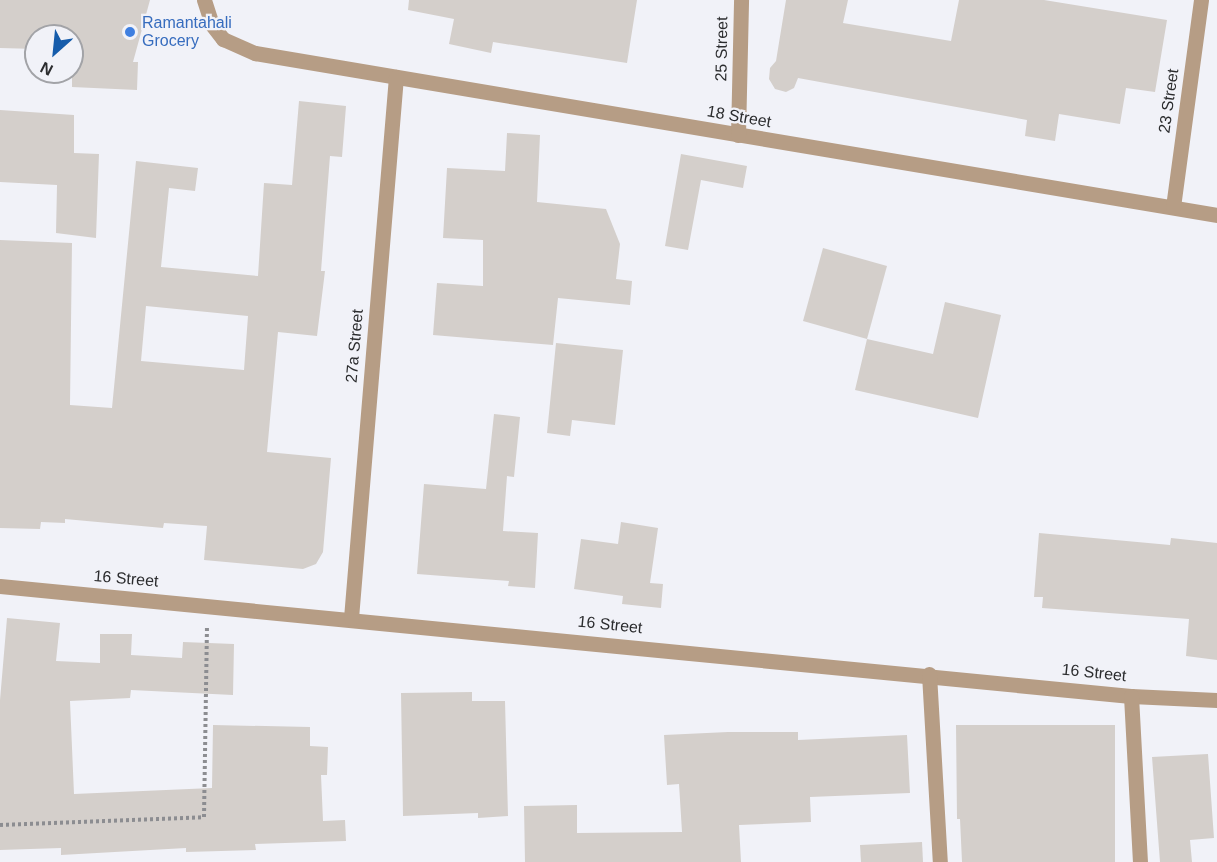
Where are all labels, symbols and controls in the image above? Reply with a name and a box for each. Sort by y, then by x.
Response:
place label: Ramantahali Grocery [142,13,232,51]
street label: 25 Street [712,16,732,82]
north arrow [24,24,84,84]
marker: Ramantahali Grocery [123,25,137,39]
text: N [37,59,56,79]
street label: 23 Street [1155,68,1183,134]
street label: 18 Street [705,102,773,132]
street label: 27a Street [342,308,368,384]
street label: 16 Street [93,567,159,591]
street label: 16 Street [577,612,643,638]
street label: 16 Street [1061,660,1127,686]

